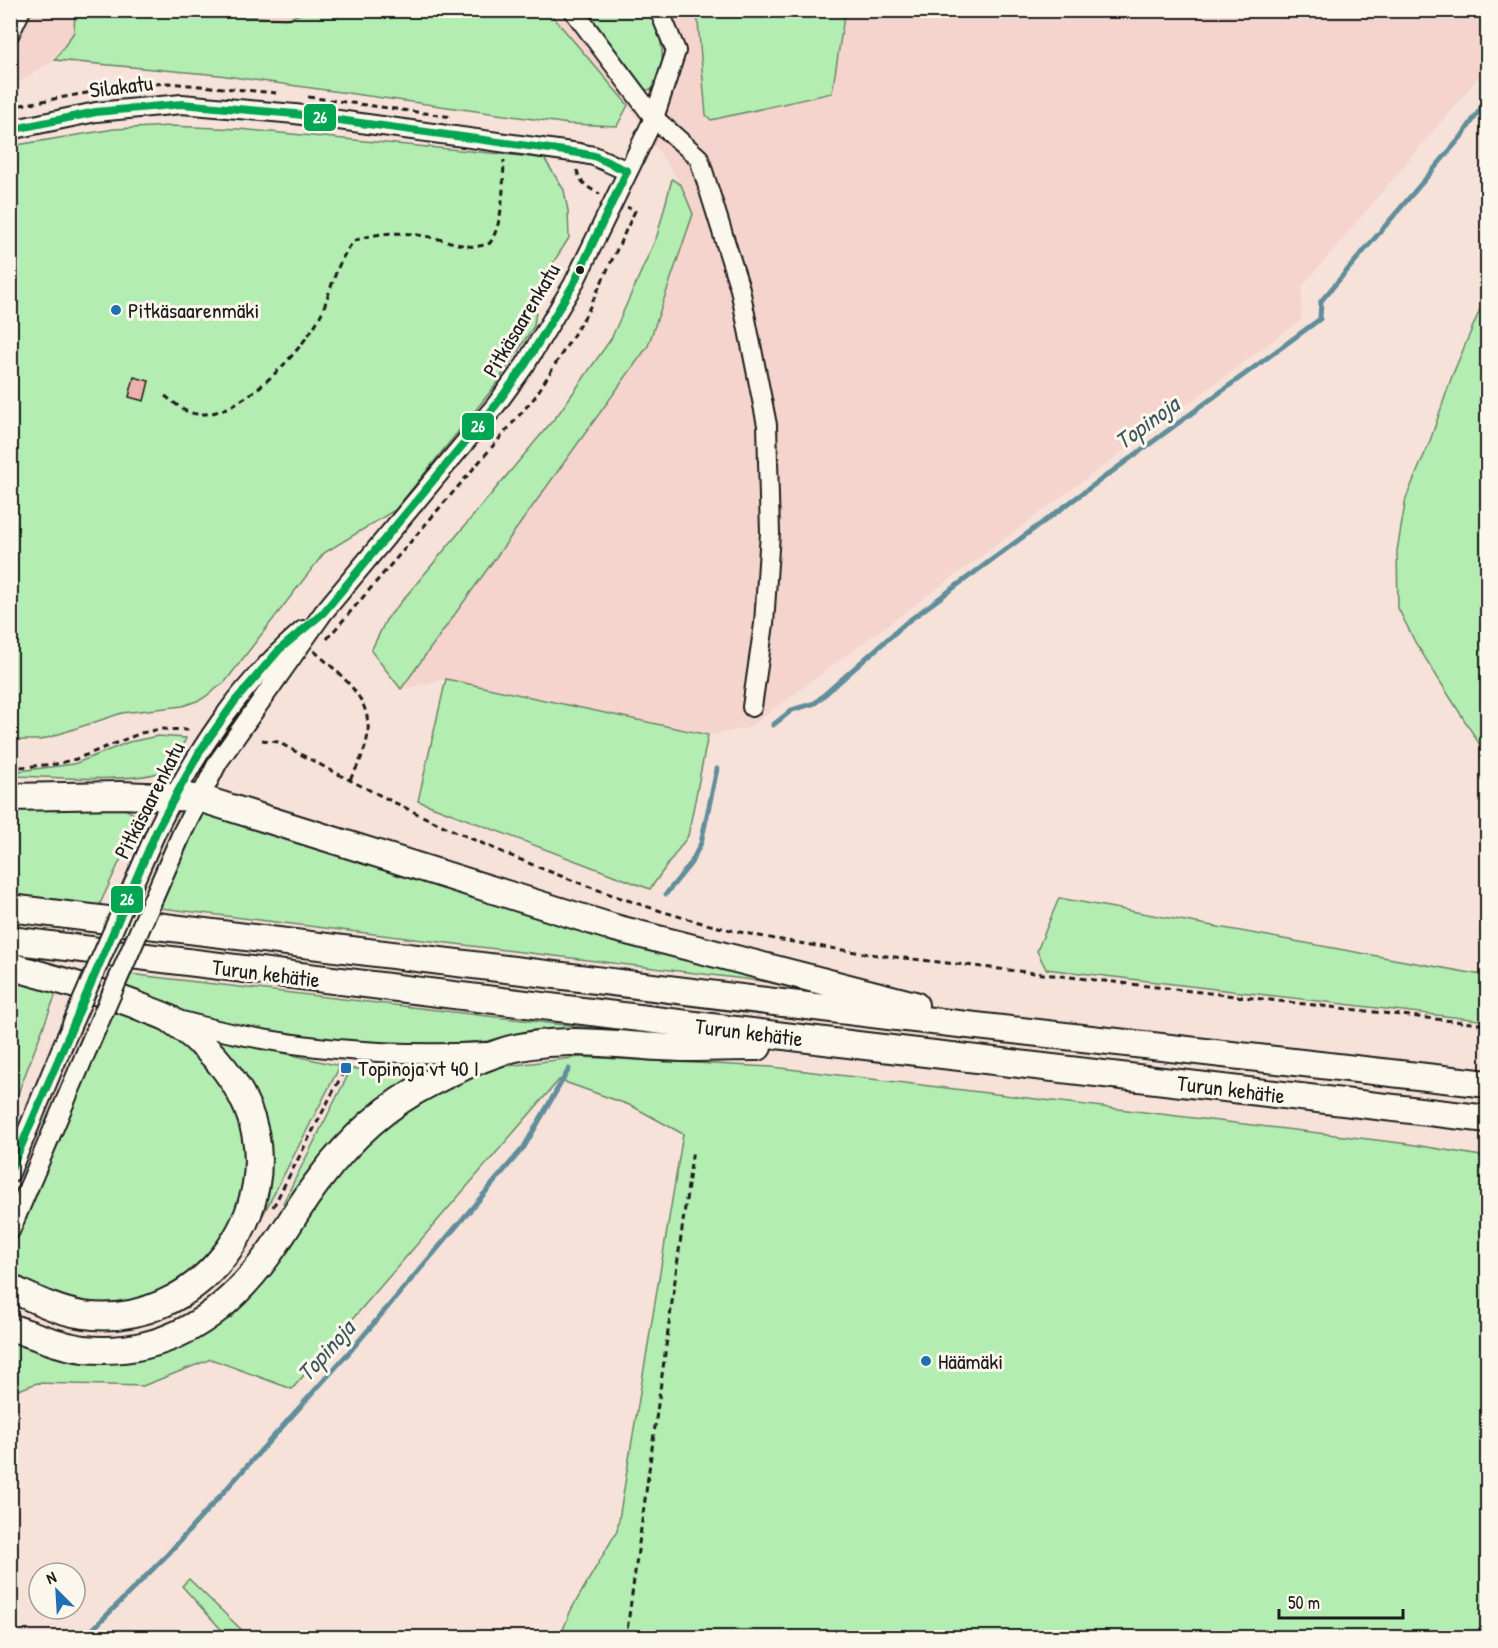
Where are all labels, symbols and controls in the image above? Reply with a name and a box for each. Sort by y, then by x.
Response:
street label: Silakatu [88,67,155,105]
line badge: 26 [303,103,337,132]
text: 26 [313,106,328,128]
street label: Pitkäsaarenkatu [475,257,567,383]
unlabelled marker [574,264,586,276]
place label: Pitkäsaarenmäki [128,295,259,325]
marker: Pitkäsaarenmäki [109,303,123,317]
water label: Topinoja [1108,387,1188,457]
line badge: 26 [461,412,495,441]
text: 26 [471,415,486,437]
street label: Pitkäsaarenkatu [107,736,191,864]
line badge: 26 [110,885,144,914]
text: 26 [120,888,135,910]
street label: Turun kehätie [210,952,322,995]
street label: Turun kehätie [693,1011,805,1054]
place label: Topinoja vt 40 I [358,1053,479,1083]
marker: Topinoja vt 40 I [339,1061,353,1075]
street label: Turun kehätie [1175,1068,1287,1111]
water label: Topinoja [289,1311,364,1389]
place label: Häämäki [938,1346,1003,1376]
marker: Häämäki [919,1354,933,1368]
north arrow [27,1561,87,1621]
text: N [43,1565,60,1589]
scale bar [1279,1582,1404,1620]
text: 50 m [1288,1590,1320,1615]

